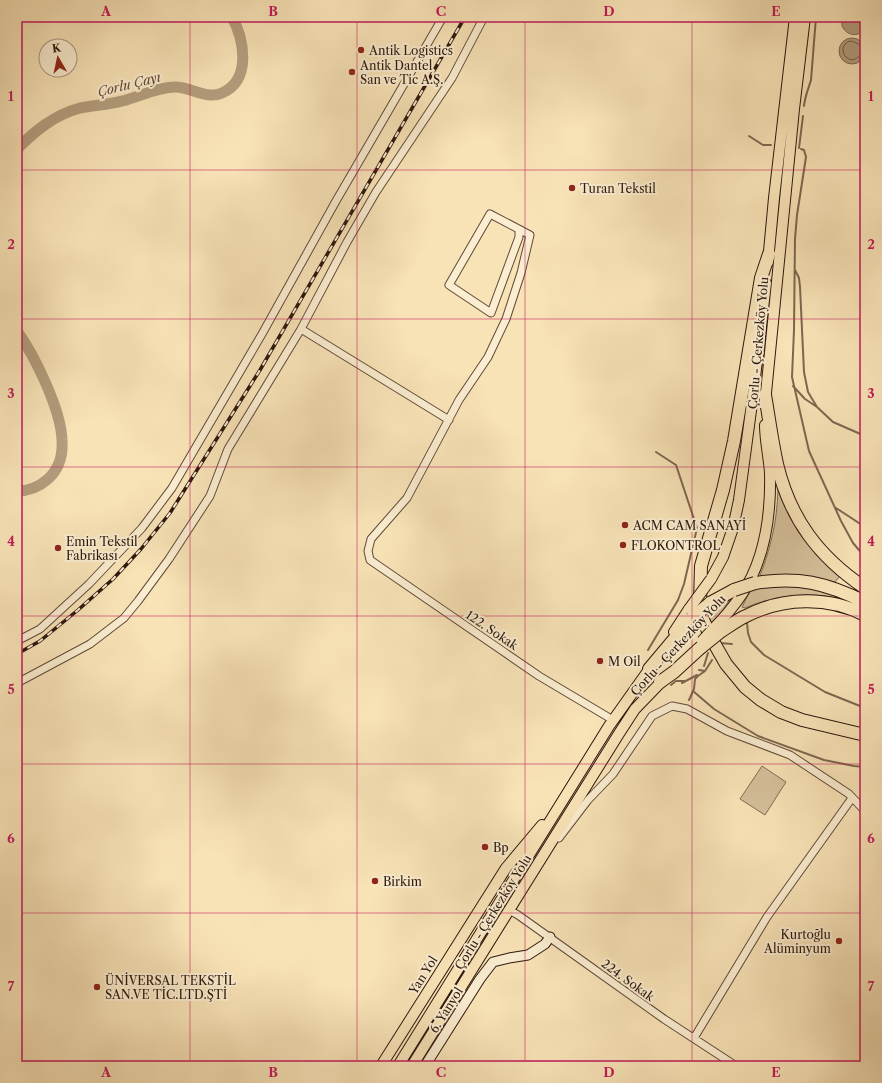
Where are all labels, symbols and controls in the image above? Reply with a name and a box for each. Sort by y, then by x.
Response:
text: A [100,3,112,19]
text: B [268,3,278,19]
text: C [436,3,446,19]
text: D [603,3,615,19]
text: E [771,3,781,19]
north arrow [38,38,78,78]
text: K [51,40,63,56]
place label: Antik Logistics [368,43,453,58]
marker: Antik Logistics [356,45,366,55]
place label: Antik Dantel San ve Tic A.Ş. [359,58,443,87]
marker: Antik Dantel San ve Tic A.Ş. [347,67,357,77]
water label: Çorlu Çayı [96,68,162,100]
text: 1 [8,88,14,104]
text: 1 [868,88,874,104]
place label: Turan Tekstil [580,181,656,196]
marker: Turan Tekstil [567,183,577,193]
text: 2 [7,236,15,252]
text: 2 [867,236,875,252]
street label: Çorlu - Çerkezköy Yolu [745,276,771,410]
text: 3 [7,385,15,401]
text: 3 [867,385,875,401]
place label: ACM CAM SANAYİ [632,517,746,533]
marker: ACM CAM SANAYİ [620,520,630,530]
text: 4 [7,533,15,549]
text: 4 [867,533,875,549]
place label: Emin Tekstil Fabrikası [66,534,138,563]
place label: FLOKONTROL [631,538,720,553]
marker: FLOKONTROL [618,540,628,550]
marker: Emin Tekstil Fabrikası [53,543,63,553]
street label: Çorlu - Çerkezköy Yolu [627,591,729,699]
street label: 122. Sokak [463,607,522,653]
place label: M Oil [608,654,641,669]
marker: M Oil [595,656,605,666]
text: 5 [7,681,15,697]
text: 5 [867,681,875,697]
text: 6 [7,830,15,846]
text: 6 [867,830,875,846]
place label: Bp [493,840,509,855]
marker: Bp [480,842,490,852]
street label: Çorlu - Çerkezköy Yolu [451,851,535,972]
place label: Birkim [383,874,422,889]
marker: Birkim [370,876,380,886]
place label: Kurtoğlu Alüminyum [763,927,832,956]
marker: Kurtoğlu Alüminyum [834,936,844,946]
street label: Yan Yol [405,953,441,998]
street label: 224. Sokak [599,956,658,1005]
place label: ÜNİVERSAL TEKSTİL SAN.VE TİC.LTD.ŞTİ [105,972,236,1002]
text: 7 [8,978,15,994]
text: 7 [868,978,875,994]
marker: ÜNİVERSAL TEKSTİL SAN.VE TİC.LTD.ŞTİ [92,982,102,992]
street label: 6. Yanyol [426,984,466,1036]
text: A [100,1064,112,1080]
text: B [268,1064,278,1080]
text: C [436,1064,446,1080]
text: D [603,1064,615,1080]
text: E [771,1064,781,1080]

